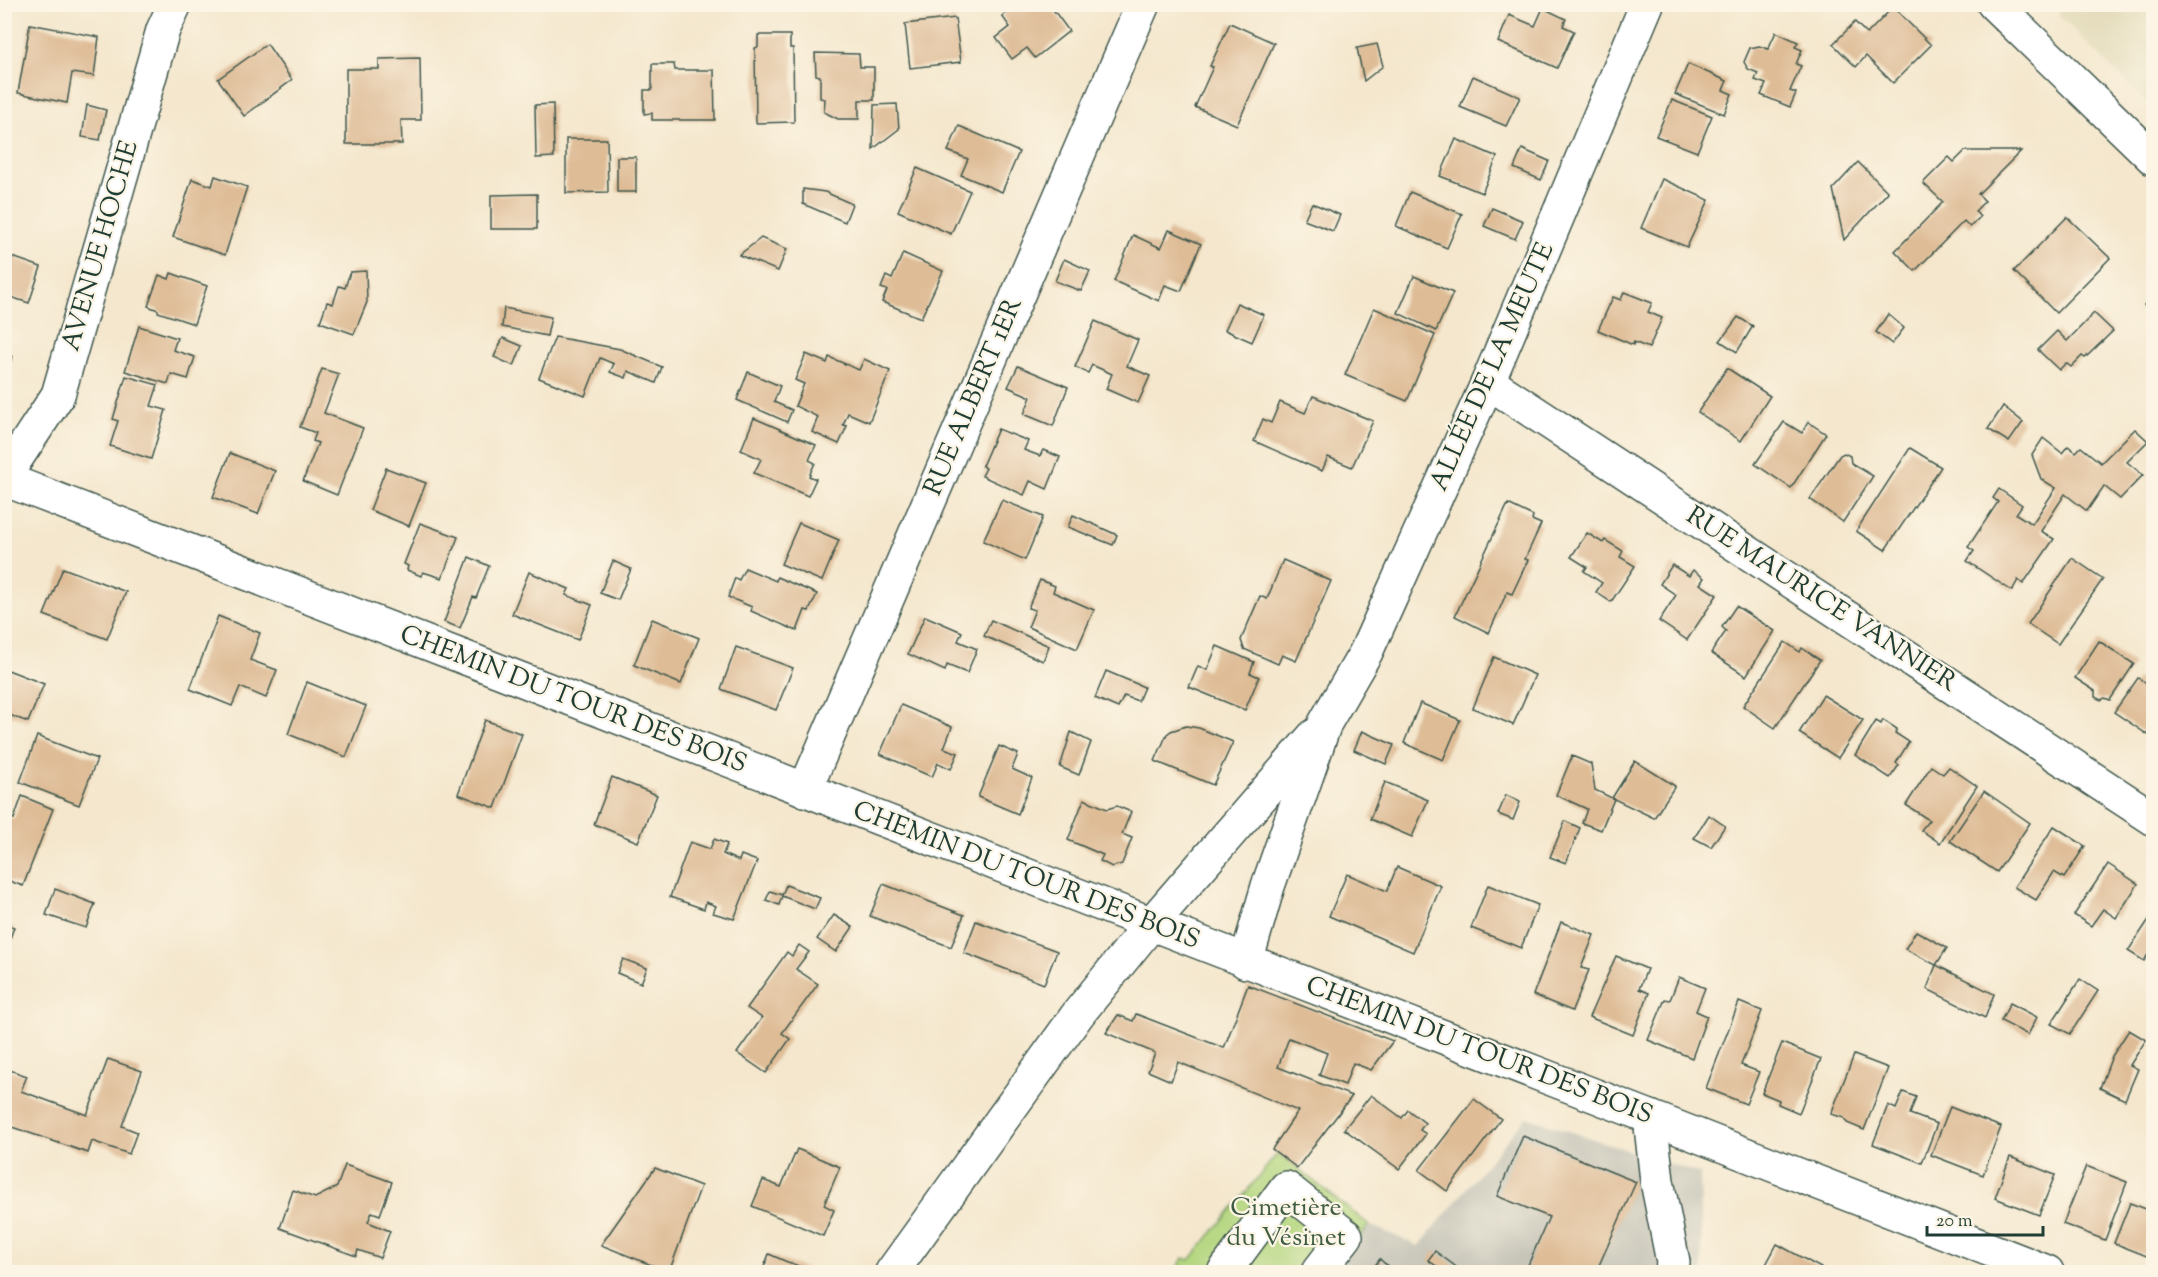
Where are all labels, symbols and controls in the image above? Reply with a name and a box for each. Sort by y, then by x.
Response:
street label: AVENUE HOCHE [53,136,149,356]
street label: ALLÉE DE LA MEUTE [1422,237,1565,497]
street label: RUE ALBERT 1ER [916,292,1033,502]
street label: RUE MAURICE VANNIER [1678,498,1964,702]
street label: CHEMIN DU TOUR DES BOIS [394,617,752,783]
street label: CHEMIN DU TOUR DES BOIS [847,793,1205,959]
street label: CHEMIN DU TOUR DES BOIS [1300,968,1658,1134]
park label: Cimetière du Vésinet [1226,1190,1346,1257]
scale bar [1927,1199,2042,1237]
text: 20 m [1936,1209,1973,1235]

